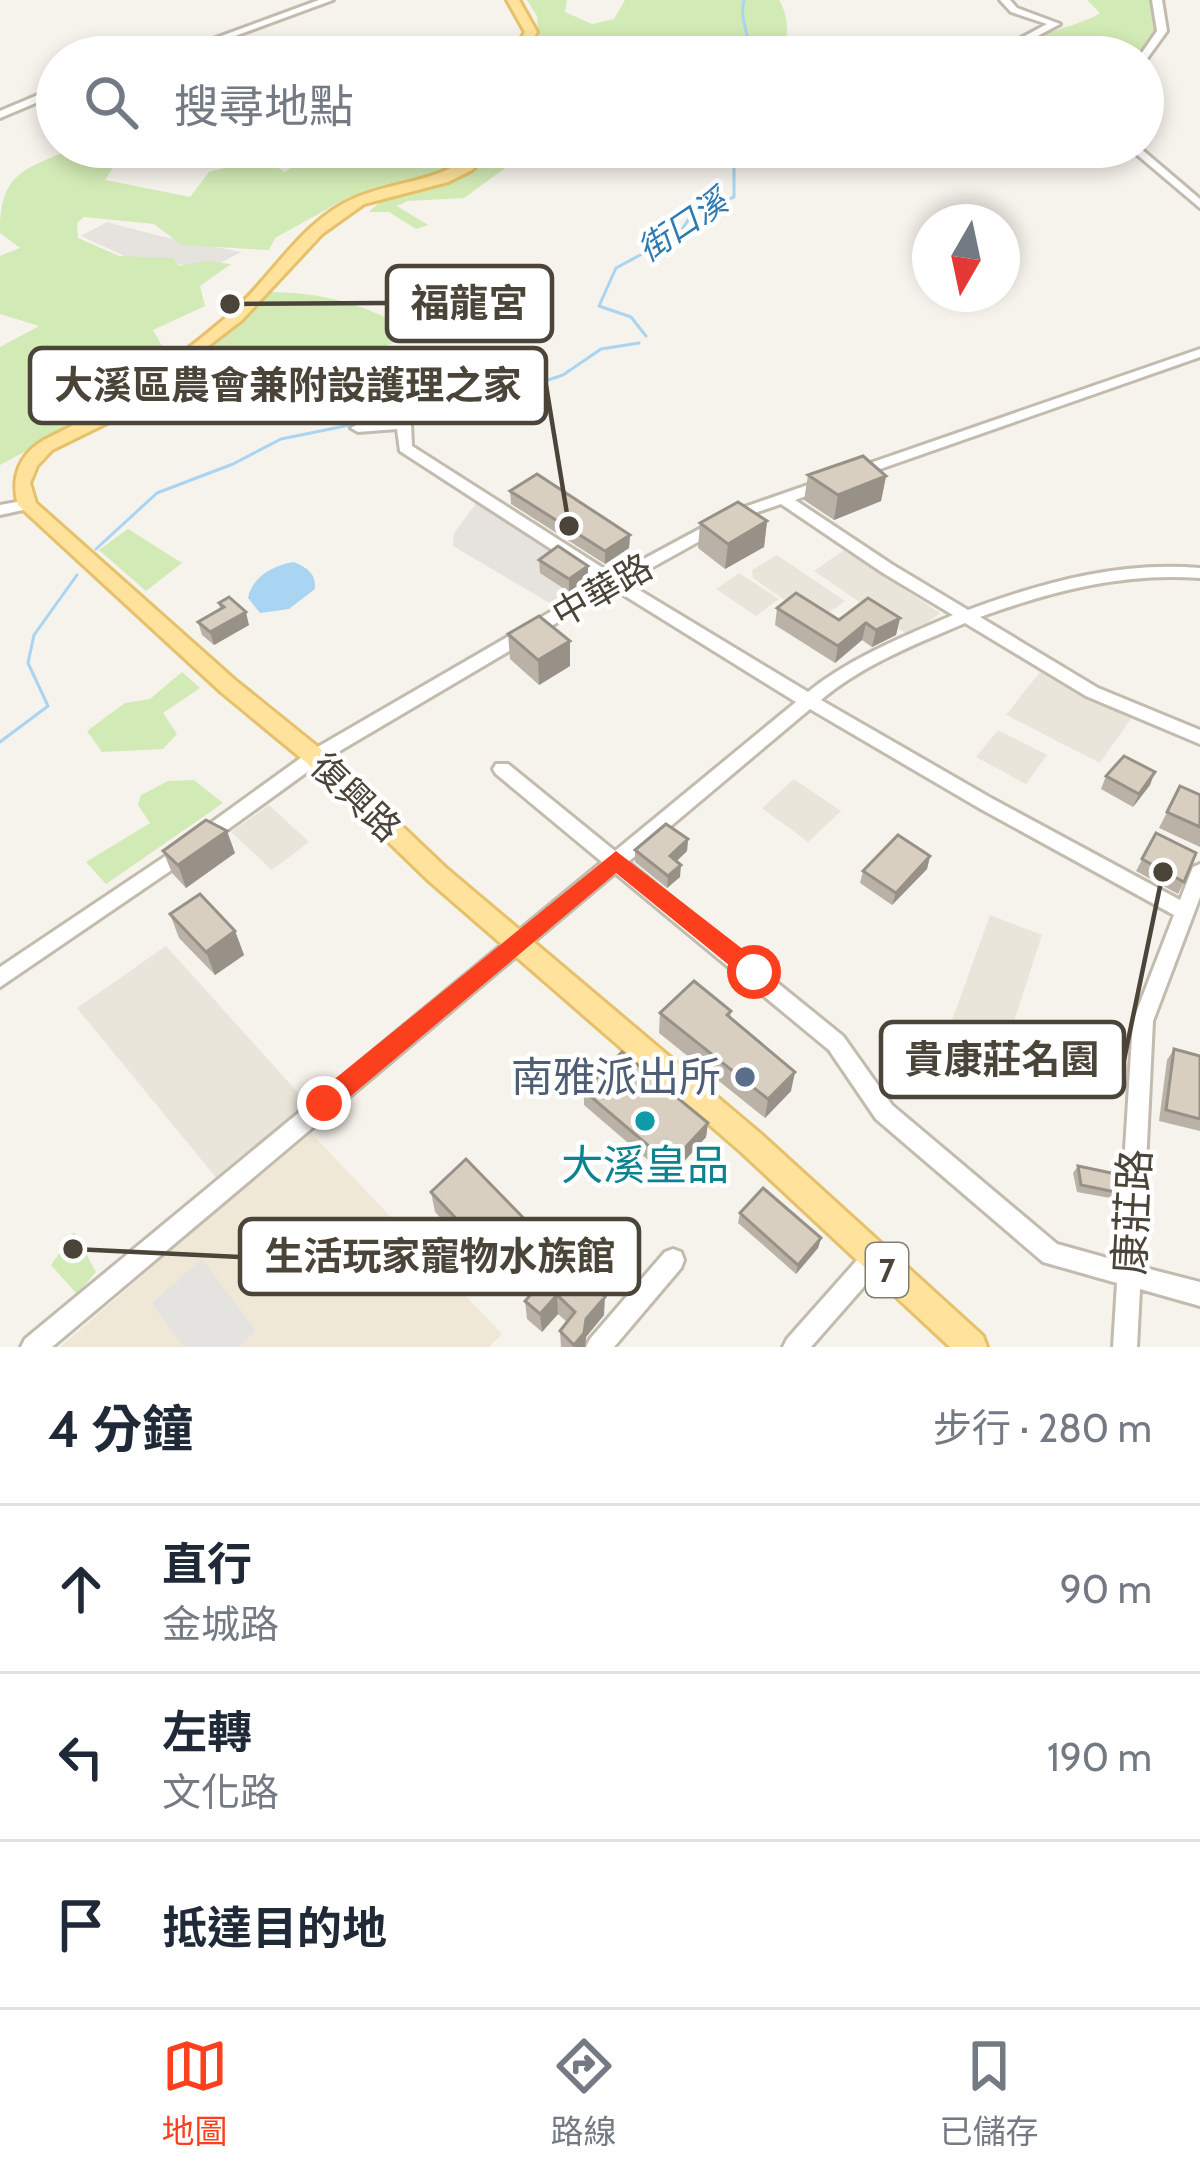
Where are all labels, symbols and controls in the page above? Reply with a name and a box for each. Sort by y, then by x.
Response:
search box [36,36,1164,168]
icon: search [78,69,144,135]
text: 搜尋地點 [174,79,354,133]
water label: 街口溪 [630,179,738,269]
north arrow [912,204,1020,312]
callout: 福龍宮 [387,266,552,341]
text: 福龍宮 [410,279,528,327]
callout: 大溪區農會兼附設護理之家 [30,348,546,423]
text: 大溪區農會兼附設護理之家 [54,361,522,409]
street label: 中華路 [544,544,660,636]
street label: 復興路 [302,744,410,850]
route start [727,945,781,999]
callout: 貴康莊名園 [881,1022,1124,1097]
text: 貴康莊名園 [904,1035,1100,1083]
place label: 南雅派出所 [511,1051,721,1103]
marker: 南雅派出所 [732,1064,758,1090]
route end [297,1076,351,1130]
marker: 大溪皇品 [632,1108,658,1134]
place label: 大溪皇品 [561,1139,729,1191]
street label: 康莊路 [1103,1148,1161,1276]
callout: 生活玩家寵物水族館 [240,1219,639,1294]
text: 生活玩家寵物水族館 [264,1232,616,1280]
road number: 7 [866,1243,908,1297]
text: 4 分鐘 [48,1398,193,1460]
text: 步行 · 280 m [933,1404,1152,1452]
text: 直行 [162,1537,252,1591]
icon: ahead [48,1556,114,1622]
text: 90 m [1060,1565,1152,1613]
text: 金城路 [162,1600,279,1648]
text: 左轉 [162,1705,252,1759]
icon: left [48,1724,114,1790]
text: 190 m [1047,1733,1152,1781]
text: 文化路 [162,1768,279,1816]
icon: arrive [48,1892,114,1958]
text: 抵達目的地 [162,1901,387,1955]
tab: 地圖 [162,2033,228,2153]
tab: 路線 [551,2033,617,2153]
tab: 已儲存 [940,2033,1039,2153]

